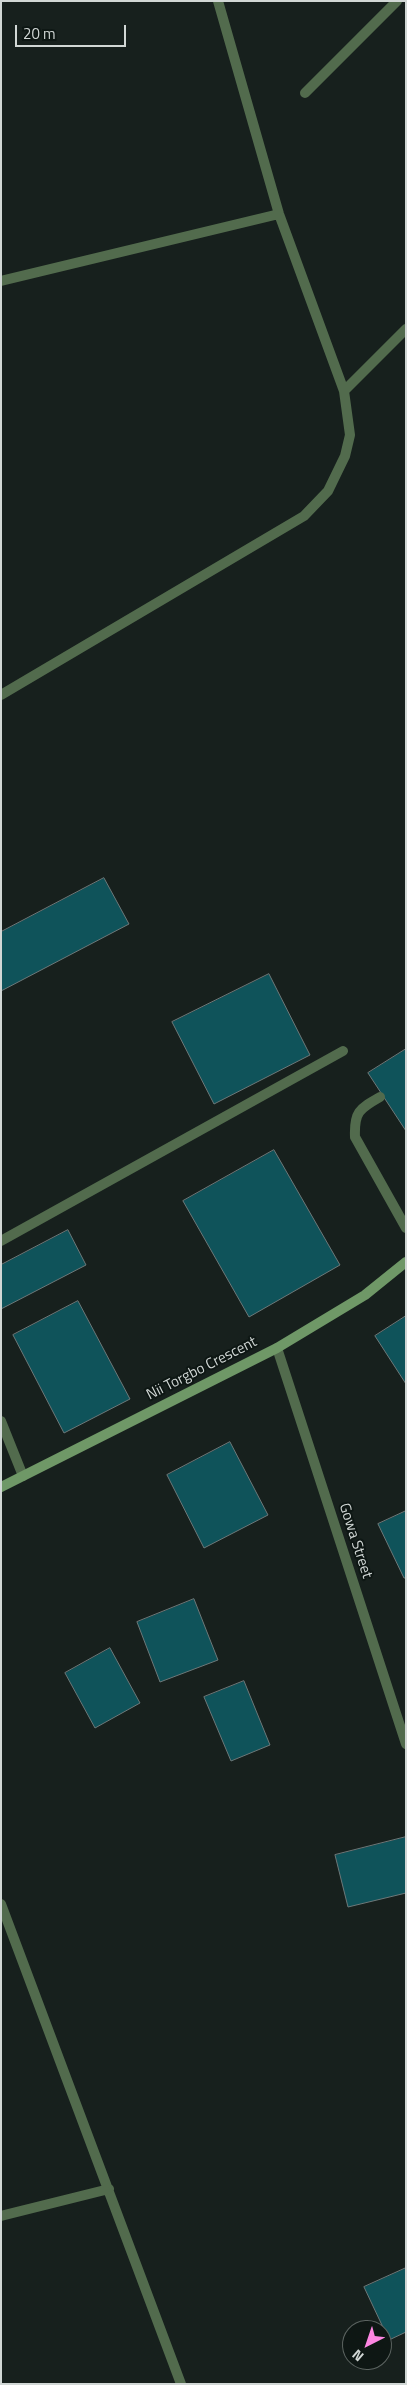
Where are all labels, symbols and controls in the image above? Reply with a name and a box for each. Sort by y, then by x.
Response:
scale bar [18,15,129,47]
text: 20 m [23,22,56,45]
street label: Nii Torgbo Crescent [144,1333,260,1405]
street label: Gowa Street [334,1501,376,1581]
north arrow [342,2320,392,2370]
text: N [347,2345,368,2367]

